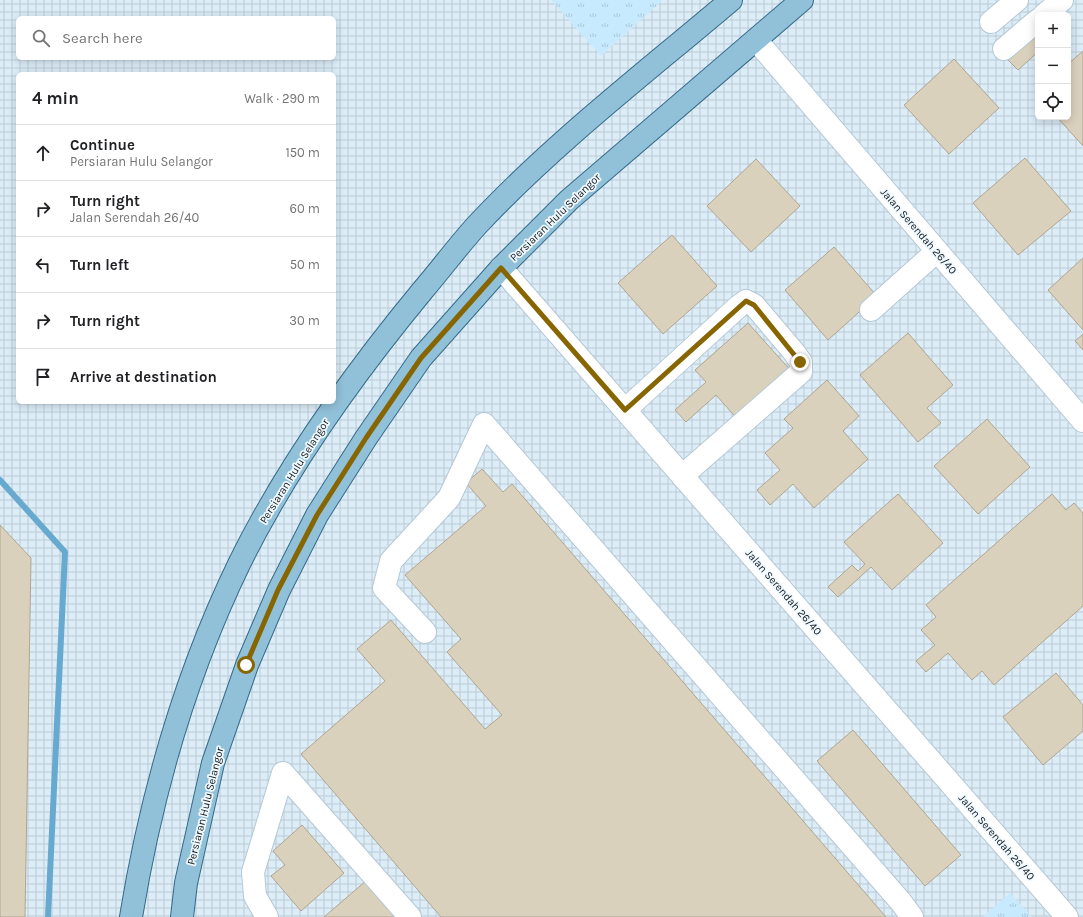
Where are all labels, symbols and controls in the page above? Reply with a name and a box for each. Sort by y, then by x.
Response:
map controls [1035,12,1071,120]
button: + [1035,12,1071,48]
search box [16,16,336,60]
icon: search [30,27,52,49]
text: Search here [62,29,143,47]
button: − [1035,48,1071,84]
button: locate [1035,84,1071,120]
text: 4 min [32,88,79,108]
text: Walk · 290 m [244,91,320,106]
text: Continue [70,136,135,154]
icon: ahead [32,142,54,164]
text: 150 m [285,145,320,160]
text: Persiaran Hulu Selangor [70,154,213,169]
street label: Persiaran Hulu Selangor [507,171,603,264]
street label: Jalan Serendah 26/40 [878,186,959,277]
text: Turn right [70,192,140,210]
icon: right [32,198,54,220]
text: 60 m [290,201,320,216]
text: Jalan Serendah 26/40 [70,210,199,225]
icon: left [32,254,54,276]
text: Turn left [70,256,129,274]
text: 50 m [290,257,320,272]
icon: right [32,310,54,332]
text: Turn right [70,312,140,330]
text: 30 m [289,313,320,328]
route end [791,353,809,371]
icon: arrive [32,366,54,388]
text: Arrive at destination [70,368,217,386]
street label: Persiaran Hulu Selangor [257,417,332,526]
street label: Jalan Serendah 26/40 [743,547,824,638]
route start [237,656,255,674]
street label: Persiaran Hulu Selangor [185,746,226,866]
street label: Jalan Serendah 26/40 [956,792,1037,883]

